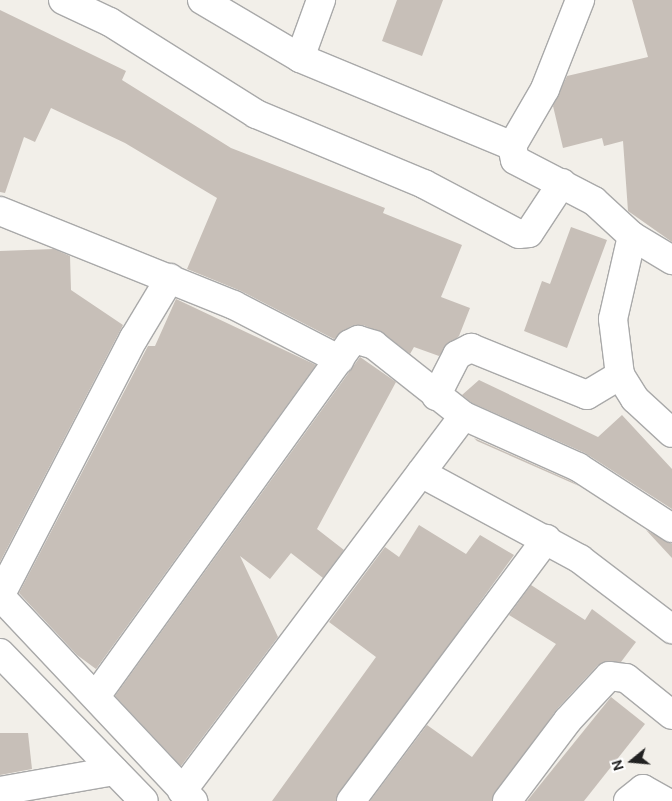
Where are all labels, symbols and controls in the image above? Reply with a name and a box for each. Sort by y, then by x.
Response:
north arrow [607,736,657,786]
text: N [608,758,628,773]

